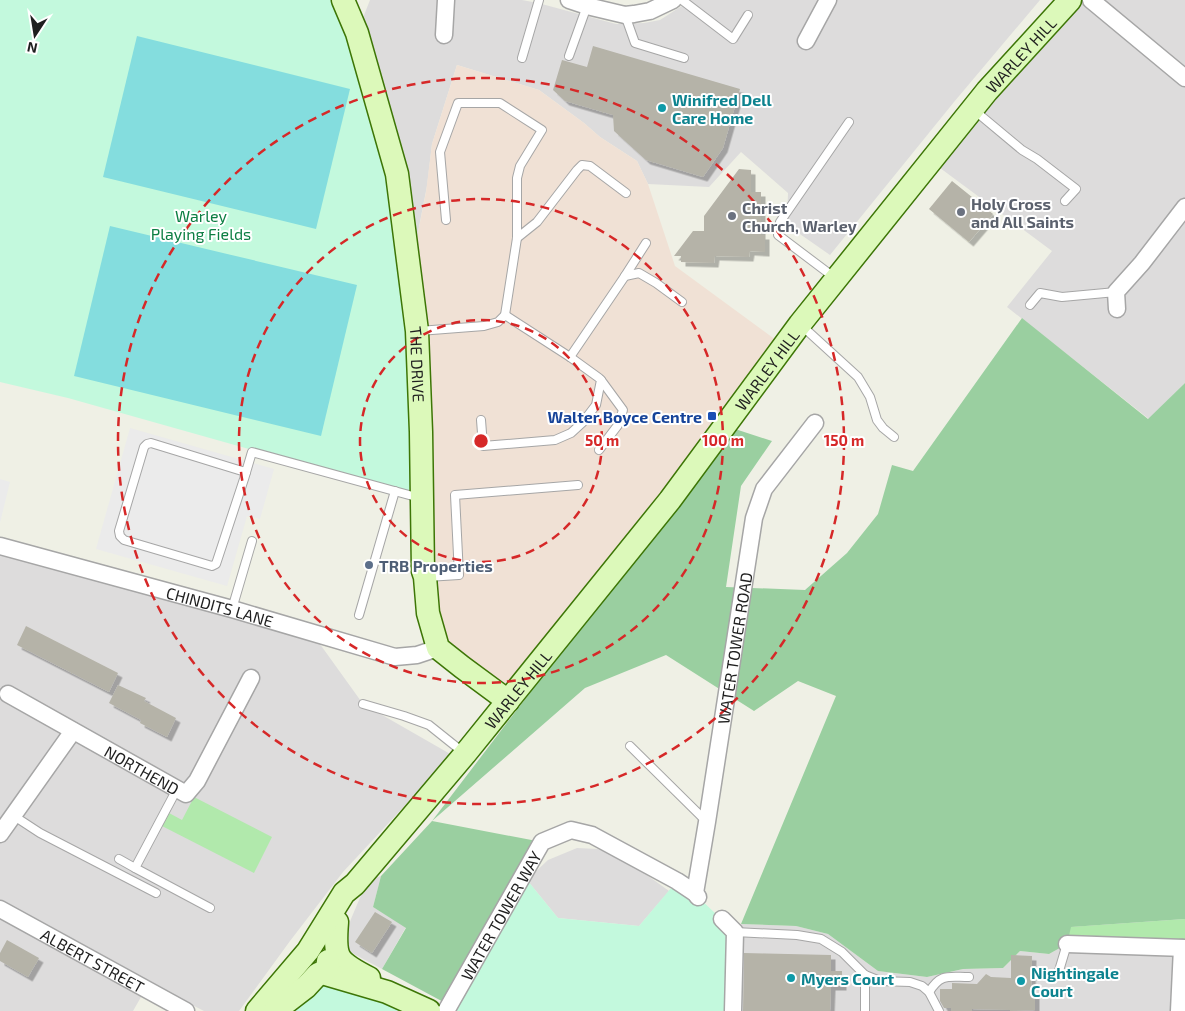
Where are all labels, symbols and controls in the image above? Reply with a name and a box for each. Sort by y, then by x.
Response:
north arrow [10,10,60,60]
street label: WARLEY HILL [981,13,1060,96]
text: N [25,39,39,58]
place label: Winifred Dell Care Home [672,90,772,127]
marker: Winifred Dell Care Home [656,102,668,114]
place label: Holy Cross and All Saints [971,194,1074,231]
place label: Christ Church, Warley [742,198,857,236]
park label: Warley Playing Fields [151,206,251,243]
marker: Holy Cross and All Saints [955,206,967,218]
marker: Christ Church, Warley [726,210,738,222]
street label: THE DRIVE [407,325,429,403]
street label: WARLEY HILL [730,326,802,414]
place label: Walter Boyce Centre [548,407,702,427]
marker: Walter Boyce Centre [706,410,718,422]
text: 50 m [585,431,619,449]
text: 100 m [702,431,744,449]
text: 150 m [824,431,864,449]
centre of rings [472,432,490,450]
place label: TRB Properties [379,556,493,575]
marker: TRB Properties [363,559,375,571]
street label: WATER TOWER ROAD [713,571,755,725]
street label: CHINDITS LANE [164,582,276,630]
street label: WARLEY HILL [480,646,555,732]
street label: NORTHEND [102,741,183,798]
street label: WATER TOWER WAY [456,847,545,983]
street label: ALBERT STREET [38,924,148,996]
place label: Nightingale Court [1031,963,1119,1000]
place label: Myers Court [801,969,895,989]
marker: Myers Court [785,972,797,984]
marker: Nightingale Court [1015,975,1027,987]

